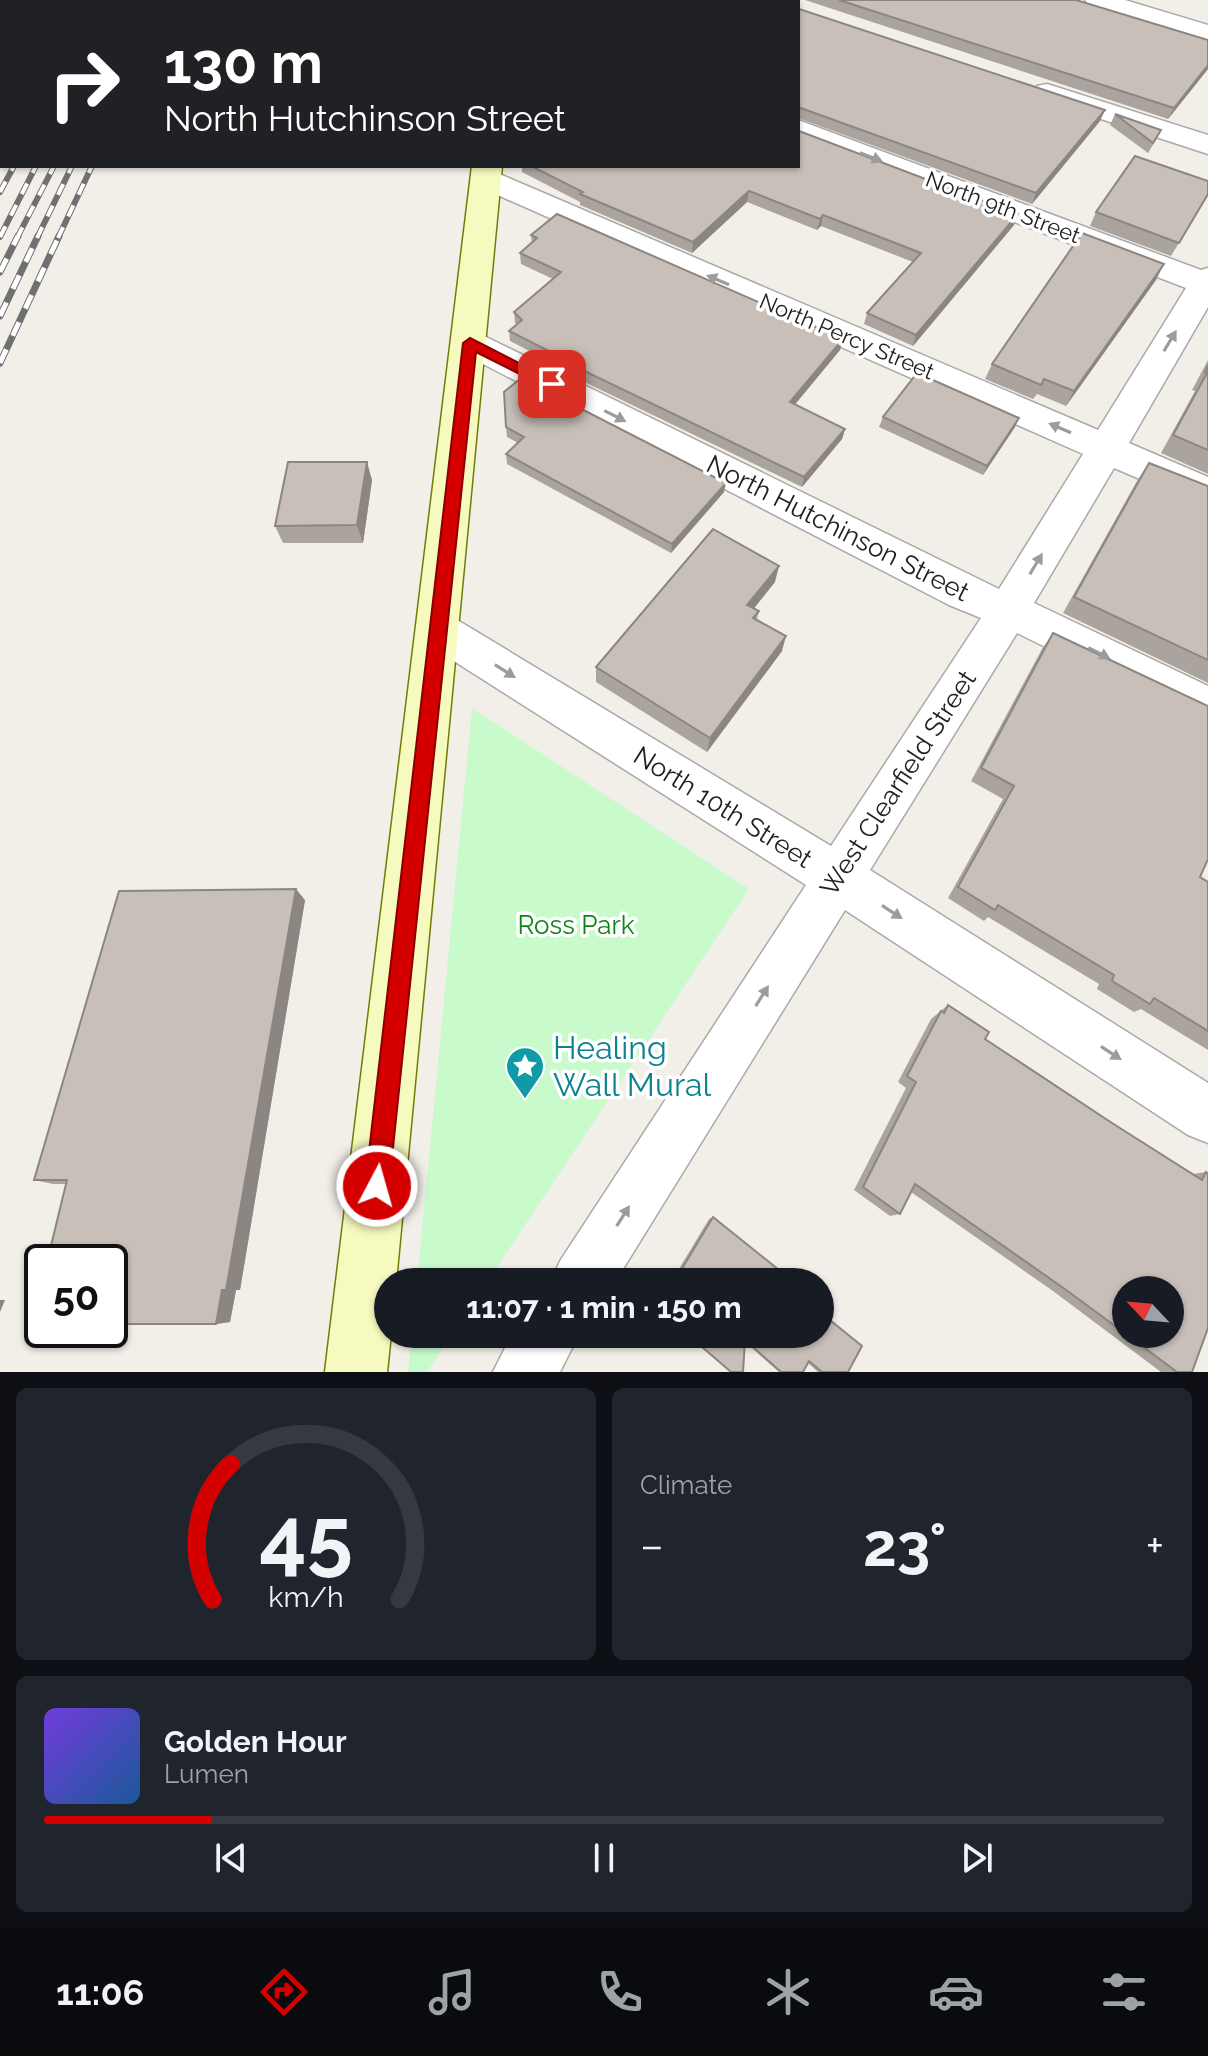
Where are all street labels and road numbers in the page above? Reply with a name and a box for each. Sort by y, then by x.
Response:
street label: North 9th Street [922,166,1084,249]
street label: North Percy Street [756,288,939,385]
street label: North Hutchinson Street [702,449,974,607]
street label: West Clearfield Street [814,665,982,901]
street label: North 10th Street [628,740,818,874]

